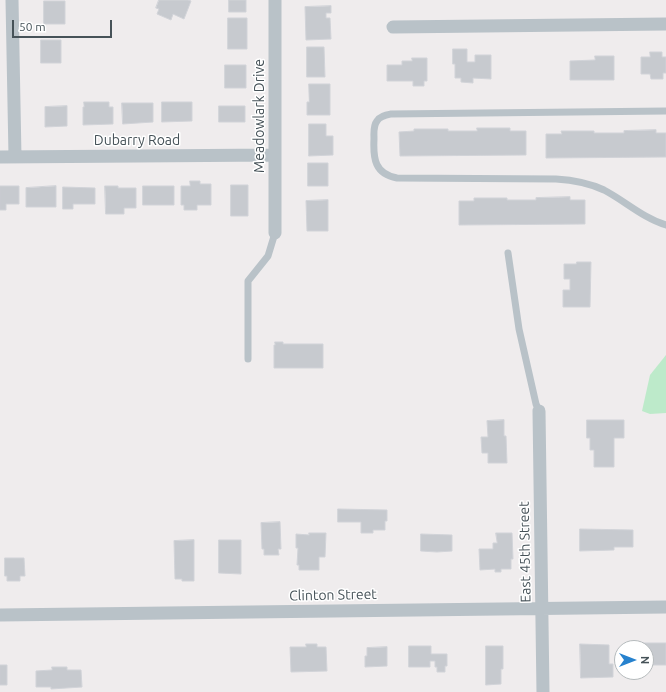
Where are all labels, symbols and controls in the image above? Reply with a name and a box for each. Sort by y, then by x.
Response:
scale bar [14,12,114,38]
text: 50 m [19,20,46,33]
street label: Meadowlark Drive [251,59,267,173]
street label: Dubarry Road [94,132,180,148]
street label: East 45th Street [516,501,534,603]
street label: Clinton Street [289,586,377,604]
north arrow [614,640,654,680]
text: N [639,656,651,664]

